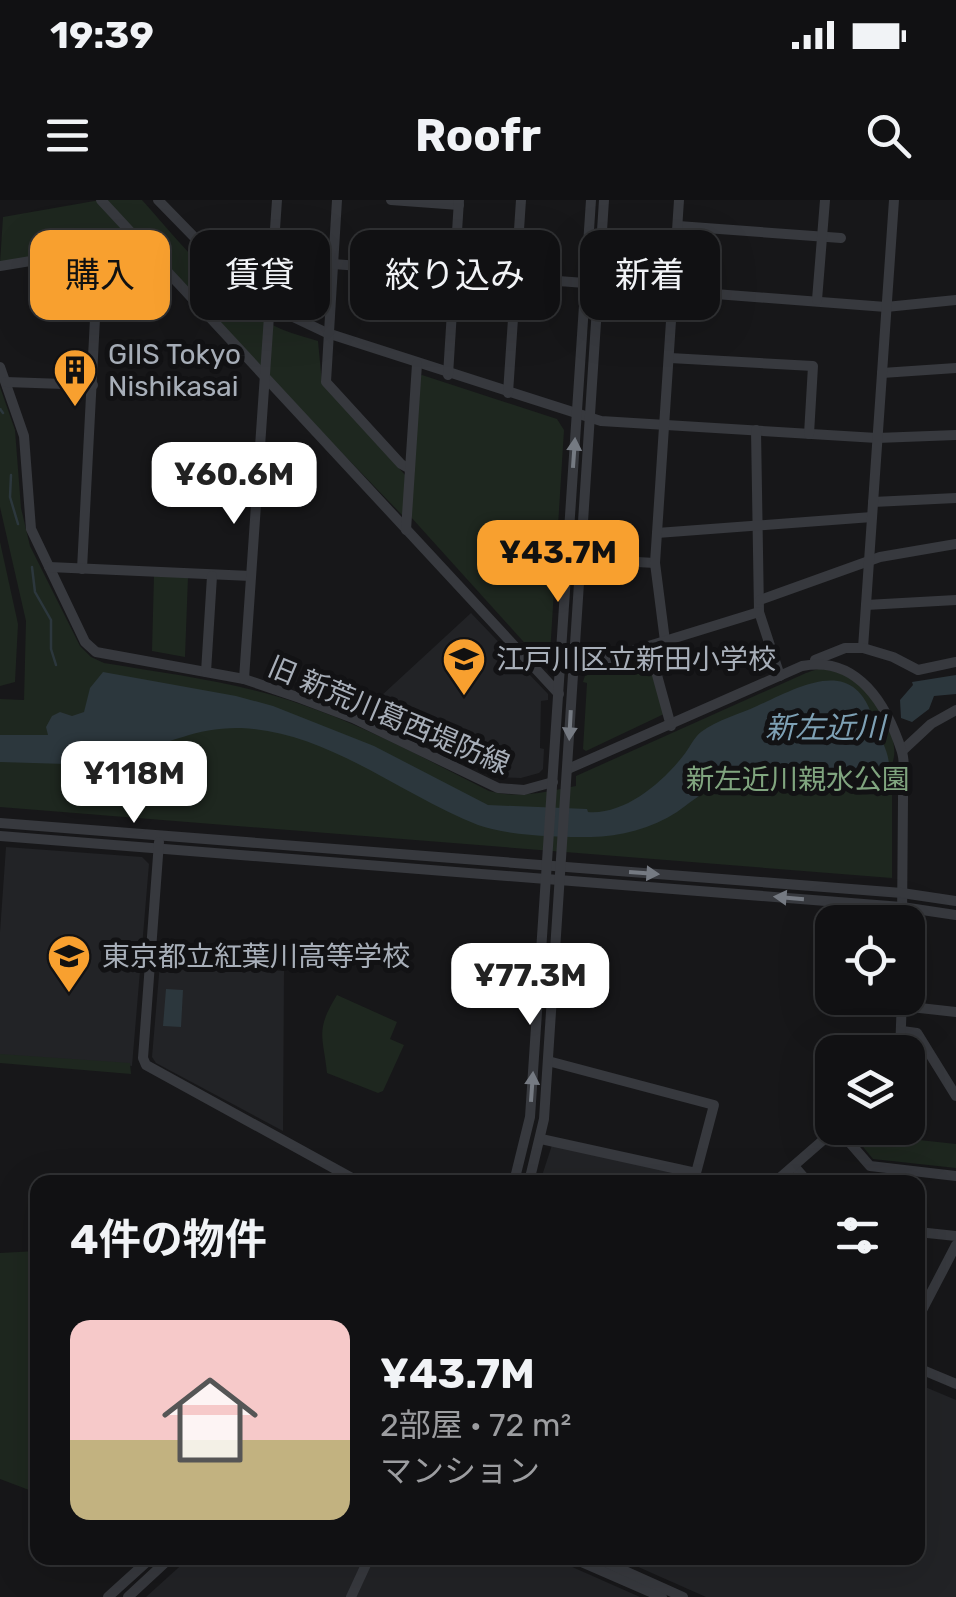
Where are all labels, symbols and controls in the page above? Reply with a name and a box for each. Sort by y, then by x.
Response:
text: 19:39 [50,12,154,58]
icon: menu [40,108,95,163]
icon: search [861,108,916,163]
text: Roofr [415,109,541,162]
chip: 購入 [30,230,170,320]
chip: 賃貸 [190,230,330,320]
chip: 絞り込み [350,230,560,320]
chip: 新着 [580,230,720,320]
place label: GIIS Tokyo Nishikasai [108,338,241,403]
building icon: GIIS Tokyo Nishikasai [52,347,98,408]
one-way arrow [566,436,582,468]
pin: ¥60.6M [153,442,315,527]
text: ¥60.6M [174,455,294,493]
pin: ¥43.7M [477,520,639,605]
text: ¥43.7M [499,533,617,571]
school or university icon: 江戸川区立新田小学校 [441,636,487,697]
place label: 江戸川区立新田小学校 [496,643,776,676]
street label: 旧 新荒川葛西堤防線 [263,650,514,781]
one-way arrow [562,709,578,741]
water label: 新左近川 [765,710,888,746]
pin: ¥118M [64,741,204,826]
text: ¥118M [83,754,185,792]
park label: 新左近川親水公園 [686,763,910,796]
one-way arrow [628,865,660,881]
one-way arrow [773,889,805,905]
map controls [815,905,925,1145]
button: locate [815,905,925,1015]
school or university icon: 東京都立紅葉川高等学校 [46,933,92,994]
place label: 東京都立紅葉川高等学校 [102,940,410,973]
pin: ¥77.3M [449,943,611,1028]
text: ¥77.3M [473,956,587,994]
button: layers [815,1035,925,1145]
one-way arrow [525,1071,541,1103]
icon: filters [830,1208,885,1263]
text: 4件の物件 [70,1215,267,1265]
text: ¥43.7M [380,1349,535,1399]
icon: home [150,1360,270,1480]
text: 2部屋 · 72 m² [380,1406,571,1444]
text: マンション [380,1452,540,1490]

